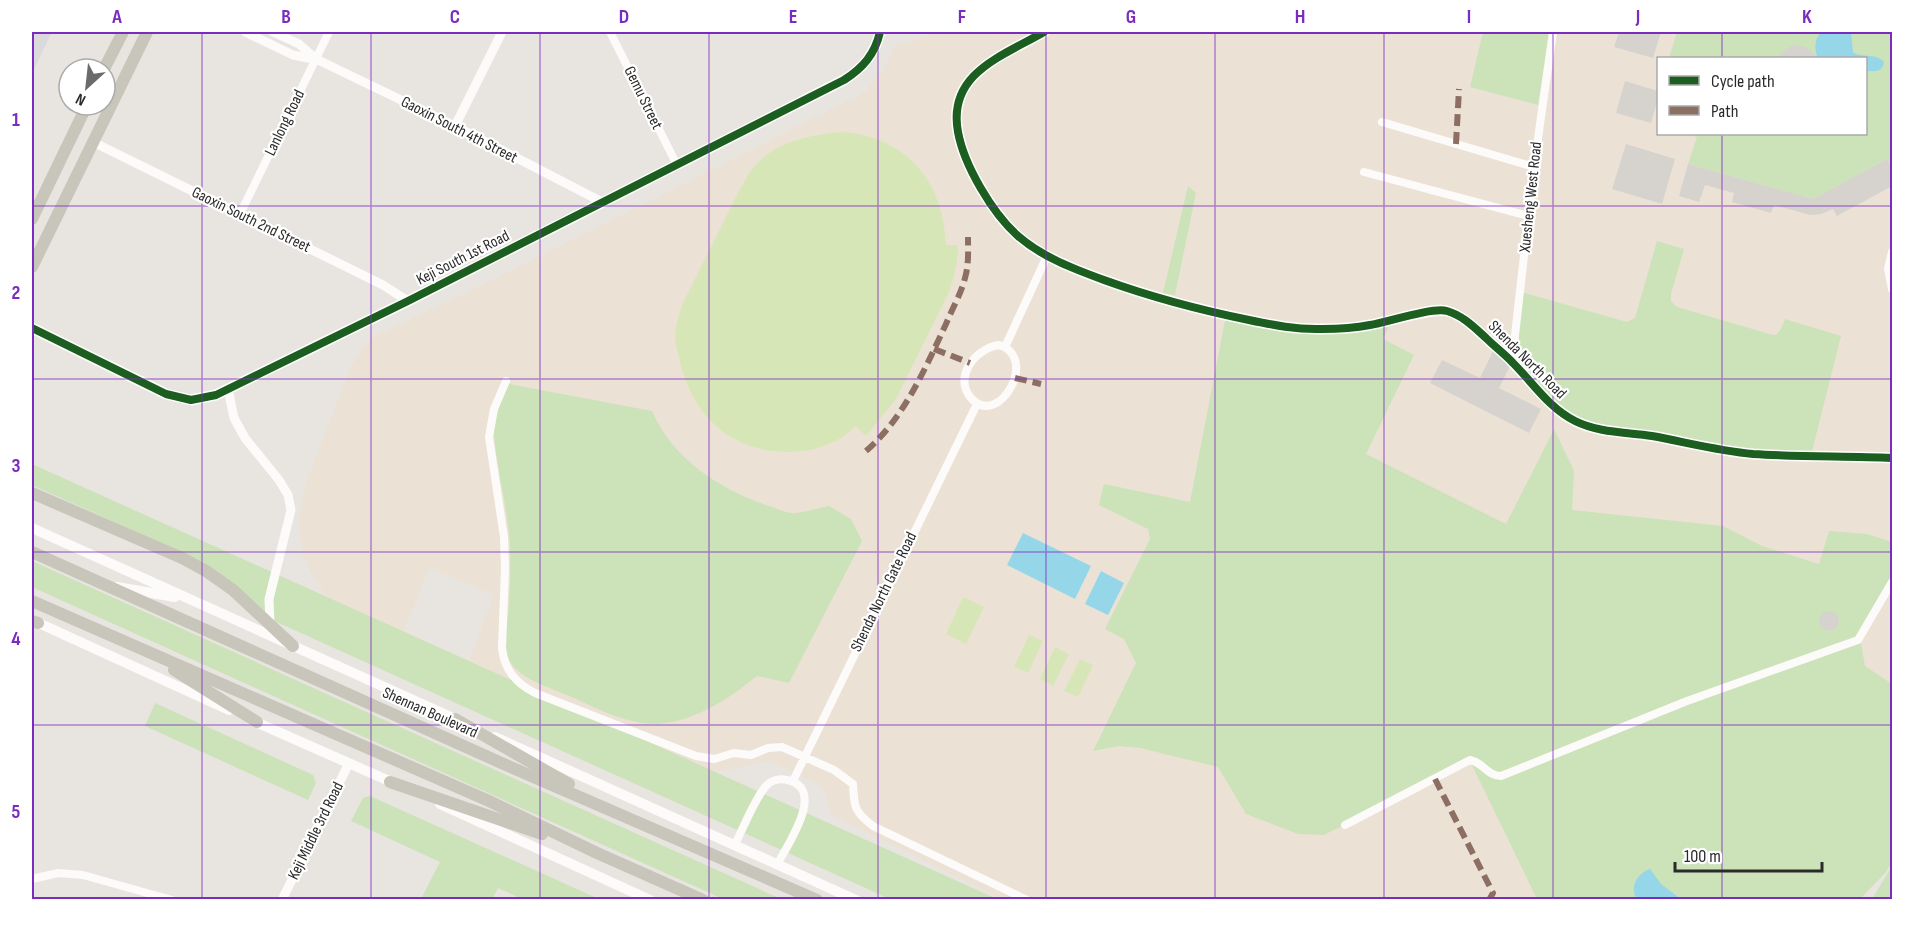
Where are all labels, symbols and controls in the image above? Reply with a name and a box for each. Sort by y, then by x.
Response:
text: A [111,5,122,29]
text: B [281,5,291,29]
text: C [450,5,460,29]
text: D [619,5,629,29]
text: E [789,5,797,29]
text: F [958,5,966,29]
text: G [1126,5,1136,29]
text: H [1295,5,1305,29]
text: I [1467,5,1471,29]
text: J [1635,5,1640,29]
text: K [1802,5,1812,29]
north arrow [57,57,117,117]
legend [1657,57,1867,135]
street label: Gemu Street [620,63,666,133]
text: Cycle path [1711,71,1775,92]
street label: Lanlong Road [261,87,309,159]
text: N [73,89,89,109]
street label: Gaoxin South 4th Street [398,92,520,168]
text: Path [1711,101,1739,122]
text: 1 [12,108,20,132]
street label: Xuesheng West Road [1516,141,1546,254]
street label: Gaoxin South 2nd Street [189,183,314,257]
street label: Keji South 1st Road [413,226,513,290]
text: 2 [12,281,20,305]
street label: Shenda North Road [1484,317,1570,403]
text: 3 [12,454,21,478]
street label: Shenda North Gate Road [847,529,921,655]
text: 4 [11,627,21,651]
street label: Shennan Boulevard [379,684,481,742]
street label: Keji Middle 3rd Road [284,779,348,883]
text: 5 [12,800,21,824]
scale bar [1675,835,1822,873]
text: 100 m [1684,846,1721,867]

